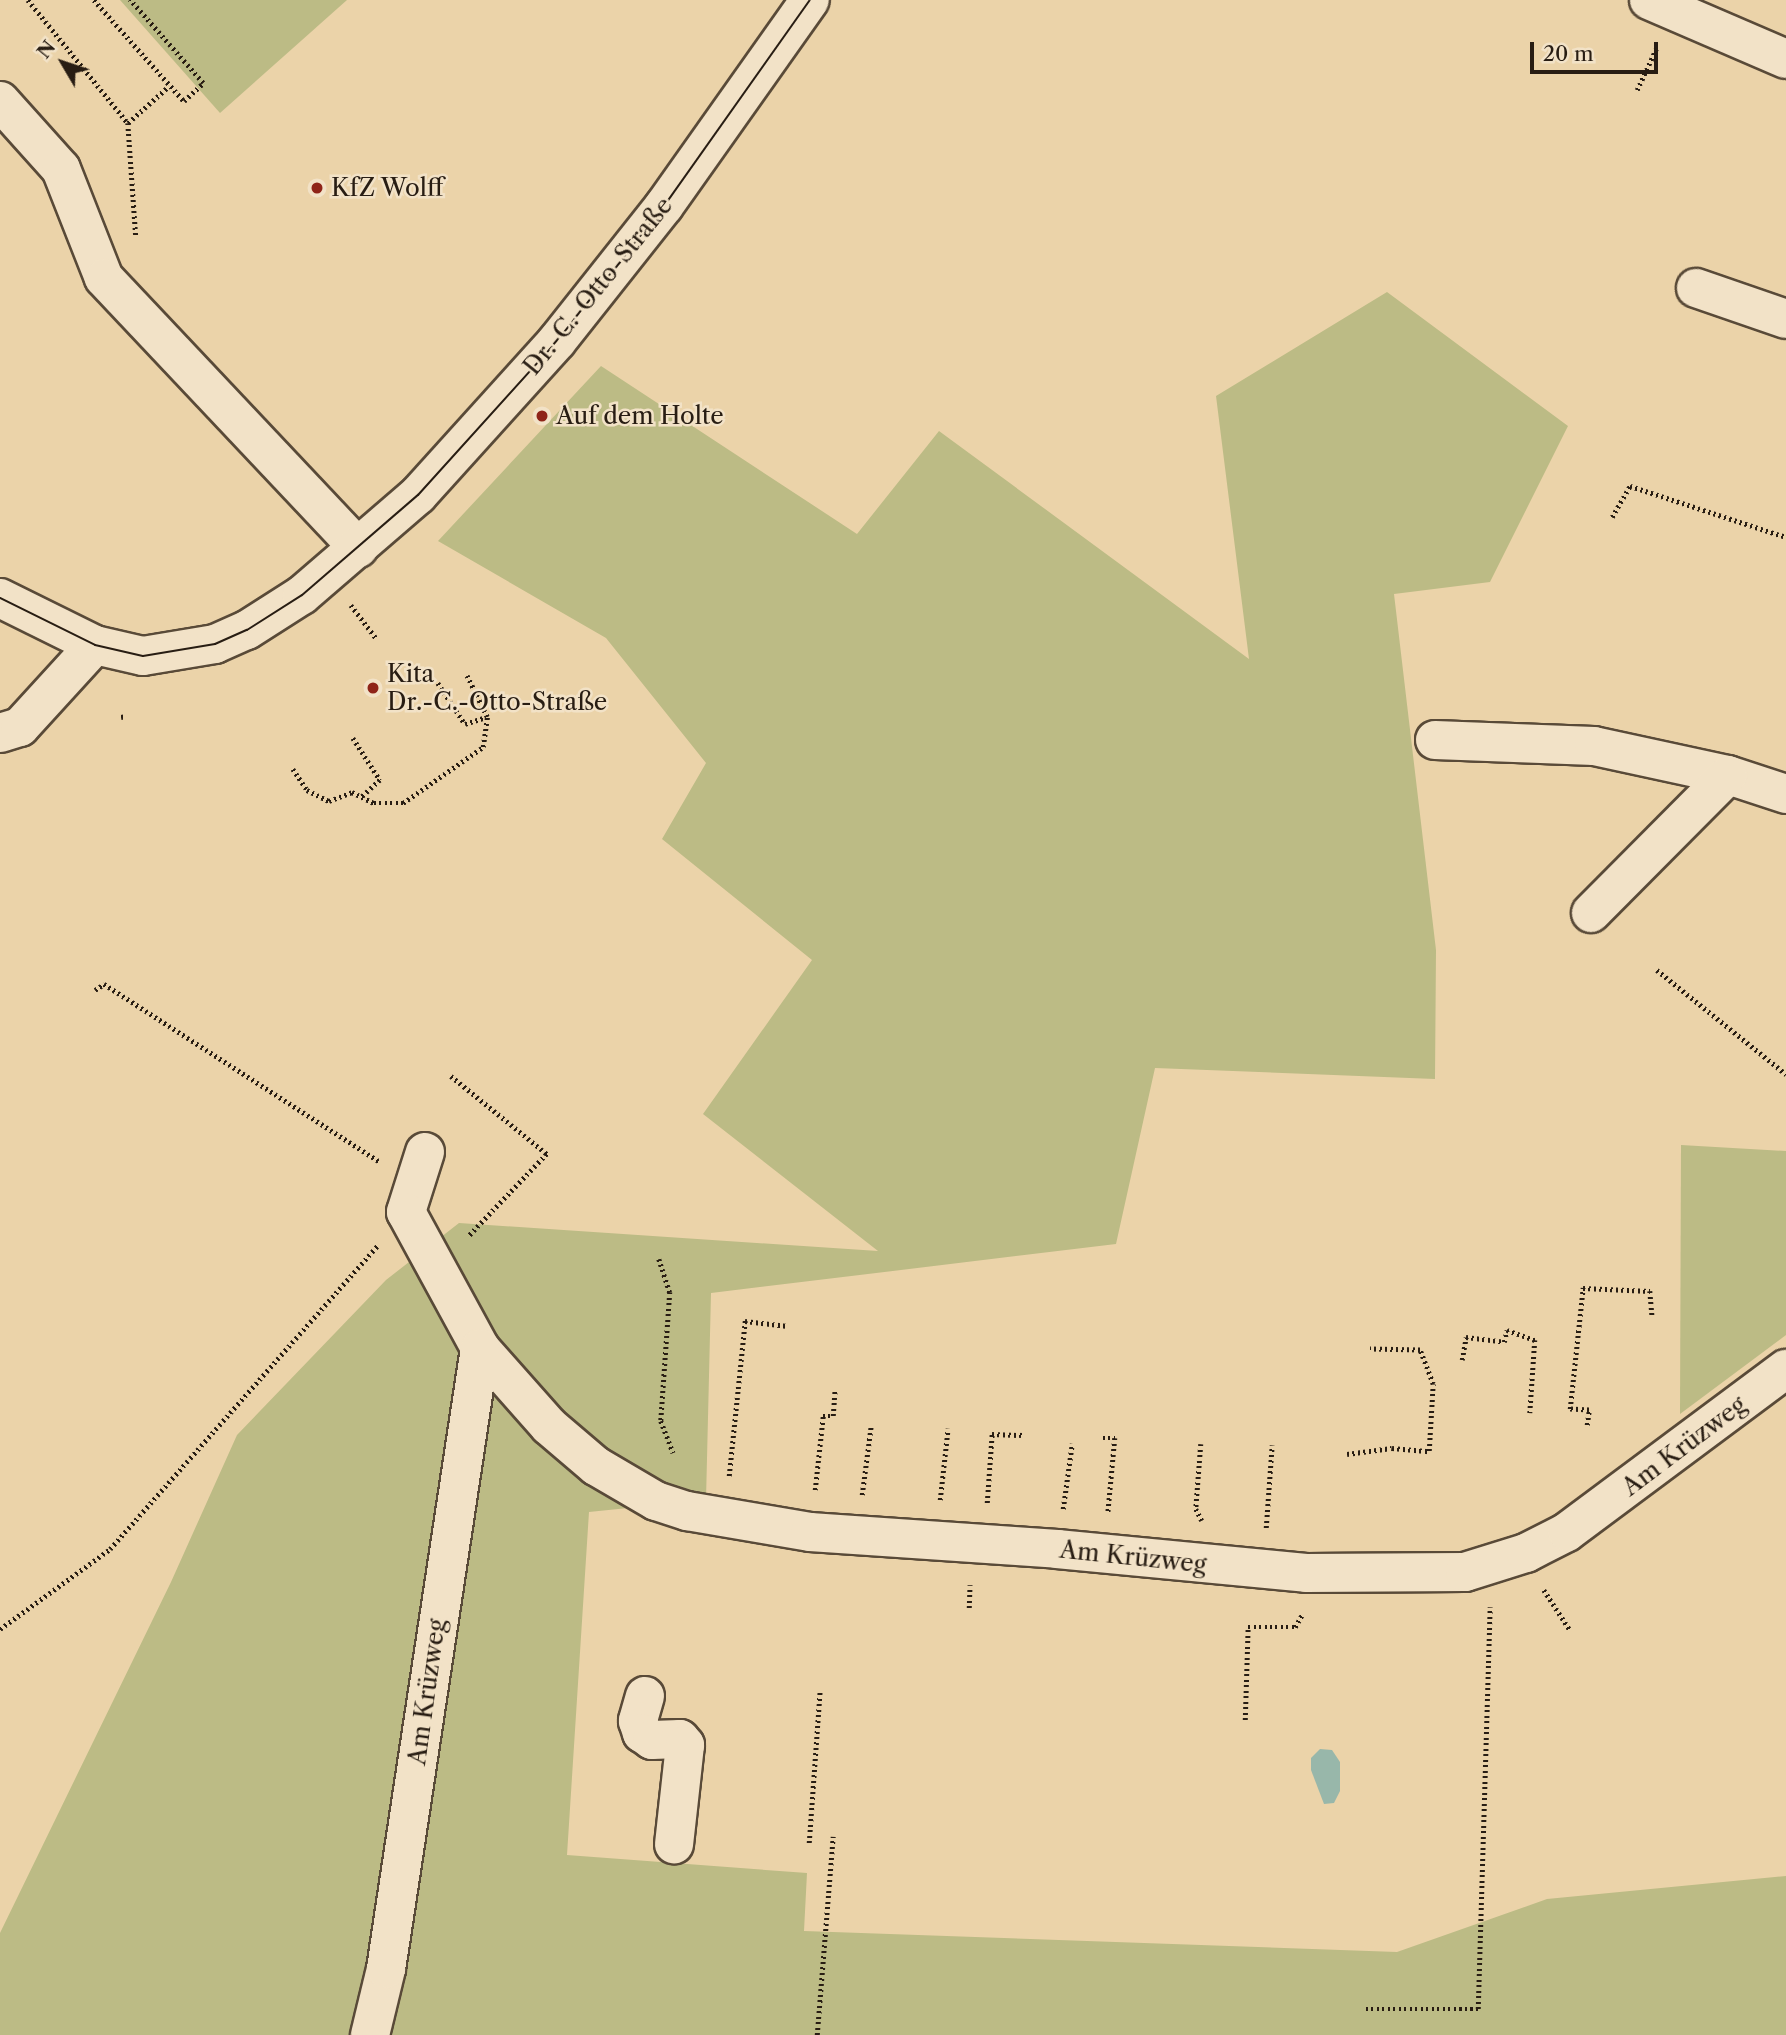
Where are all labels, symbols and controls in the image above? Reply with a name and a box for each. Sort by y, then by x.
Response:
north arrow [28,28,98,98]
scale bar [1534,28,1662,72]
text: N [32,36,60,63]
text: 20 m [1543,41,1594,66]
place label: KfZ Wolff [331,174,444,202]
marker: KfZ Wolff [309,180,325,196]
street label: Dr.-C.-Otto-Straße [517,191,679,381]
place label: Auf dem Holte [556,402,724,430]
marker: Auf dem Holte [534,408,550,424]
place label: Kita Dr.-C.-Otto-Straße [387,660,607,716]
marker: Kita Dr.-C.-Otto-Straße [365,680,381,696]
street label: Am Krüzweg [1616,1390,1752,1502]
street label: Am Krüzweg [1058,1535,1208,1579]
street label: Am Krüzweg [402,1617,452,1767]

